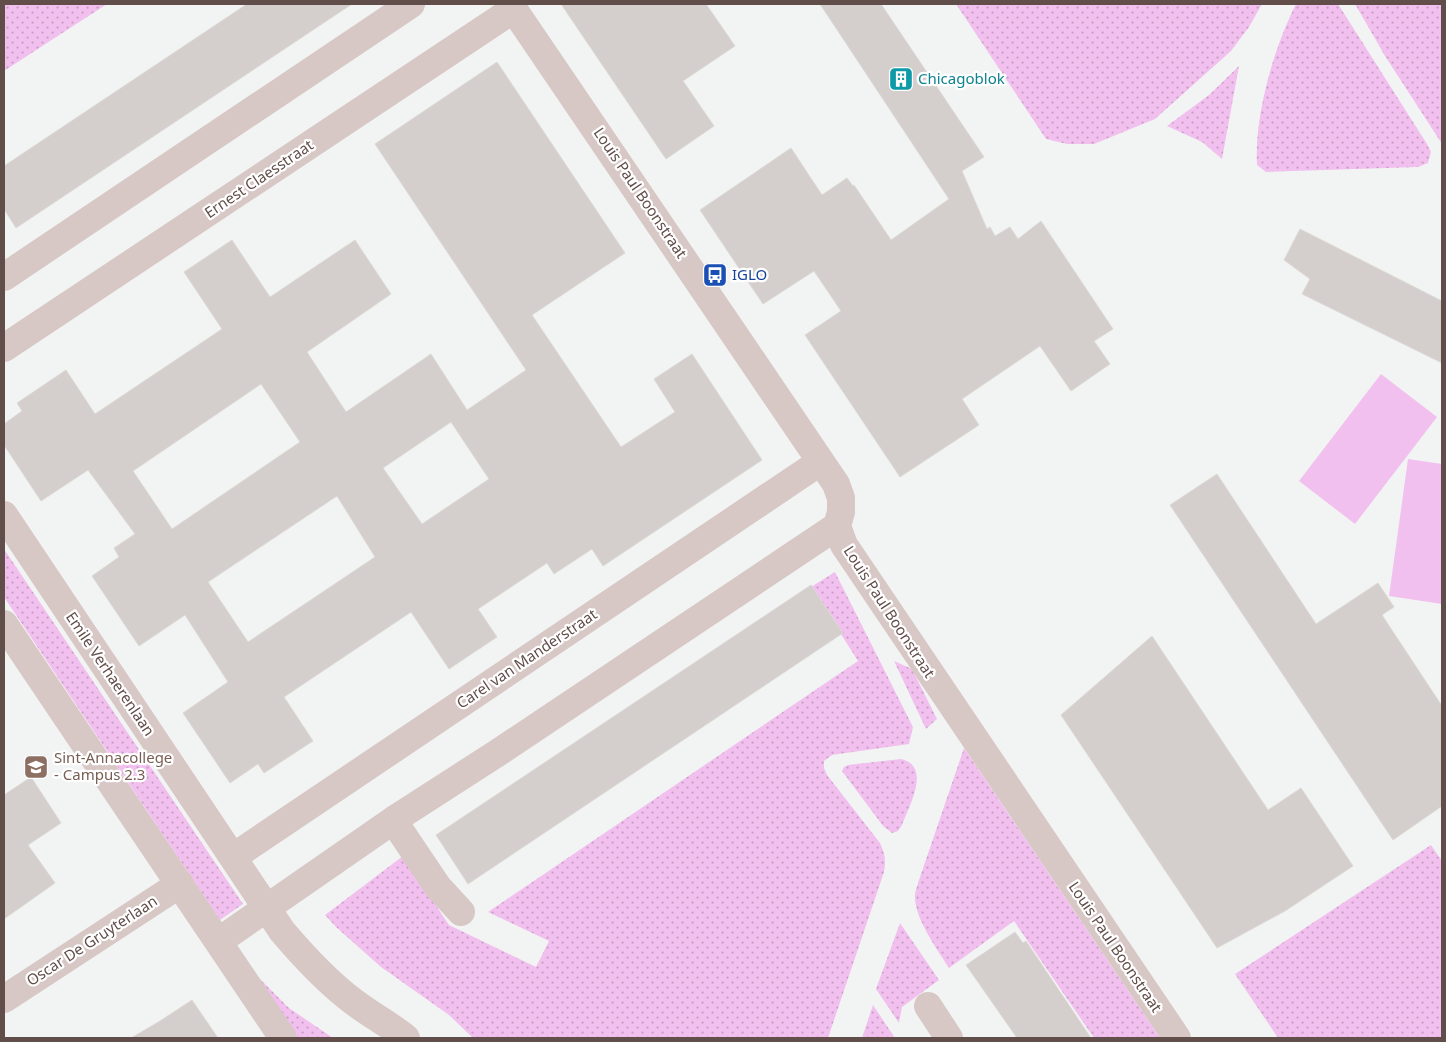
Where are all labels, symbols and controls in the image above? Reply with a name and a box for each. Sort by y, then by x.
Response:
building icon: Chicagoblok [888,66,914,92]
place label: Chicagoblok [918,68,1005,88]
street label: Louis Paul Boonstraat [590,123,692,262]
street label: Ernest Claesstraat [200,134,317,222]
bus stop icon: IGLO [702,262,728,288]
place label: IGLO [732,264,767,284]
street label: Louis Paul Boonstraat [840,542,940,682]
street label: Carel van Manderstraat [452,603,601,713]
street label: Emile Verhaerenlaan [62,608,160,739]
place label: Sint-Annacollege - Campus 2.3 [54,747,172,784]
school or university icon: Sint-Annacollege - Campus 2.3 [23,754,49,780]
street label: Louis Paul Boonstraat [1065,877,1167,1016]
street label: Oscar De Gruyterlaan [22,890,161,990]

